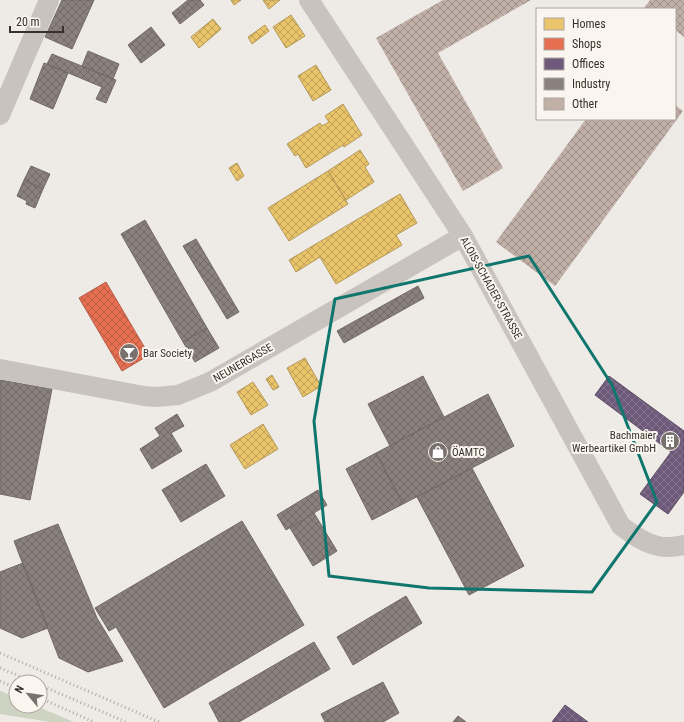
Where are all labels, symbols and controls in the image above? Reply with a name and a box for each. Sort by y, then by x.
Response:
scale bar [10,8,63,34]
legend [536,8,676,120]
text: 20 m [16,15,40,29]
text: Homes [572,17,606,31]
text: Shops [572,37,601,51]
text: Offices [572,57,605,71]
text: Industry [572,77,610,91]
text: Other [572,97,598,111]
street label: ALOIS-SCHADER-STRASSE [457,235,525,342]
street label: NEUNERGASSE [211,341,275,385]
bar icon: Bar Society [118,342,140,364]
place label: Bar Society [143,347,192,360]
place label: Bachmaier Werbeartikel GmbH [572,429,657,455]
building icon: Bachmaier Werbeartikel GmbH [659,430,681,452]
shop icon: ÖAMTC [427,441,449,463]
place label: ÖAMTC [452,446,485,459]
north arrow [8,674,48,714]
text: N [12,683,27,695]

